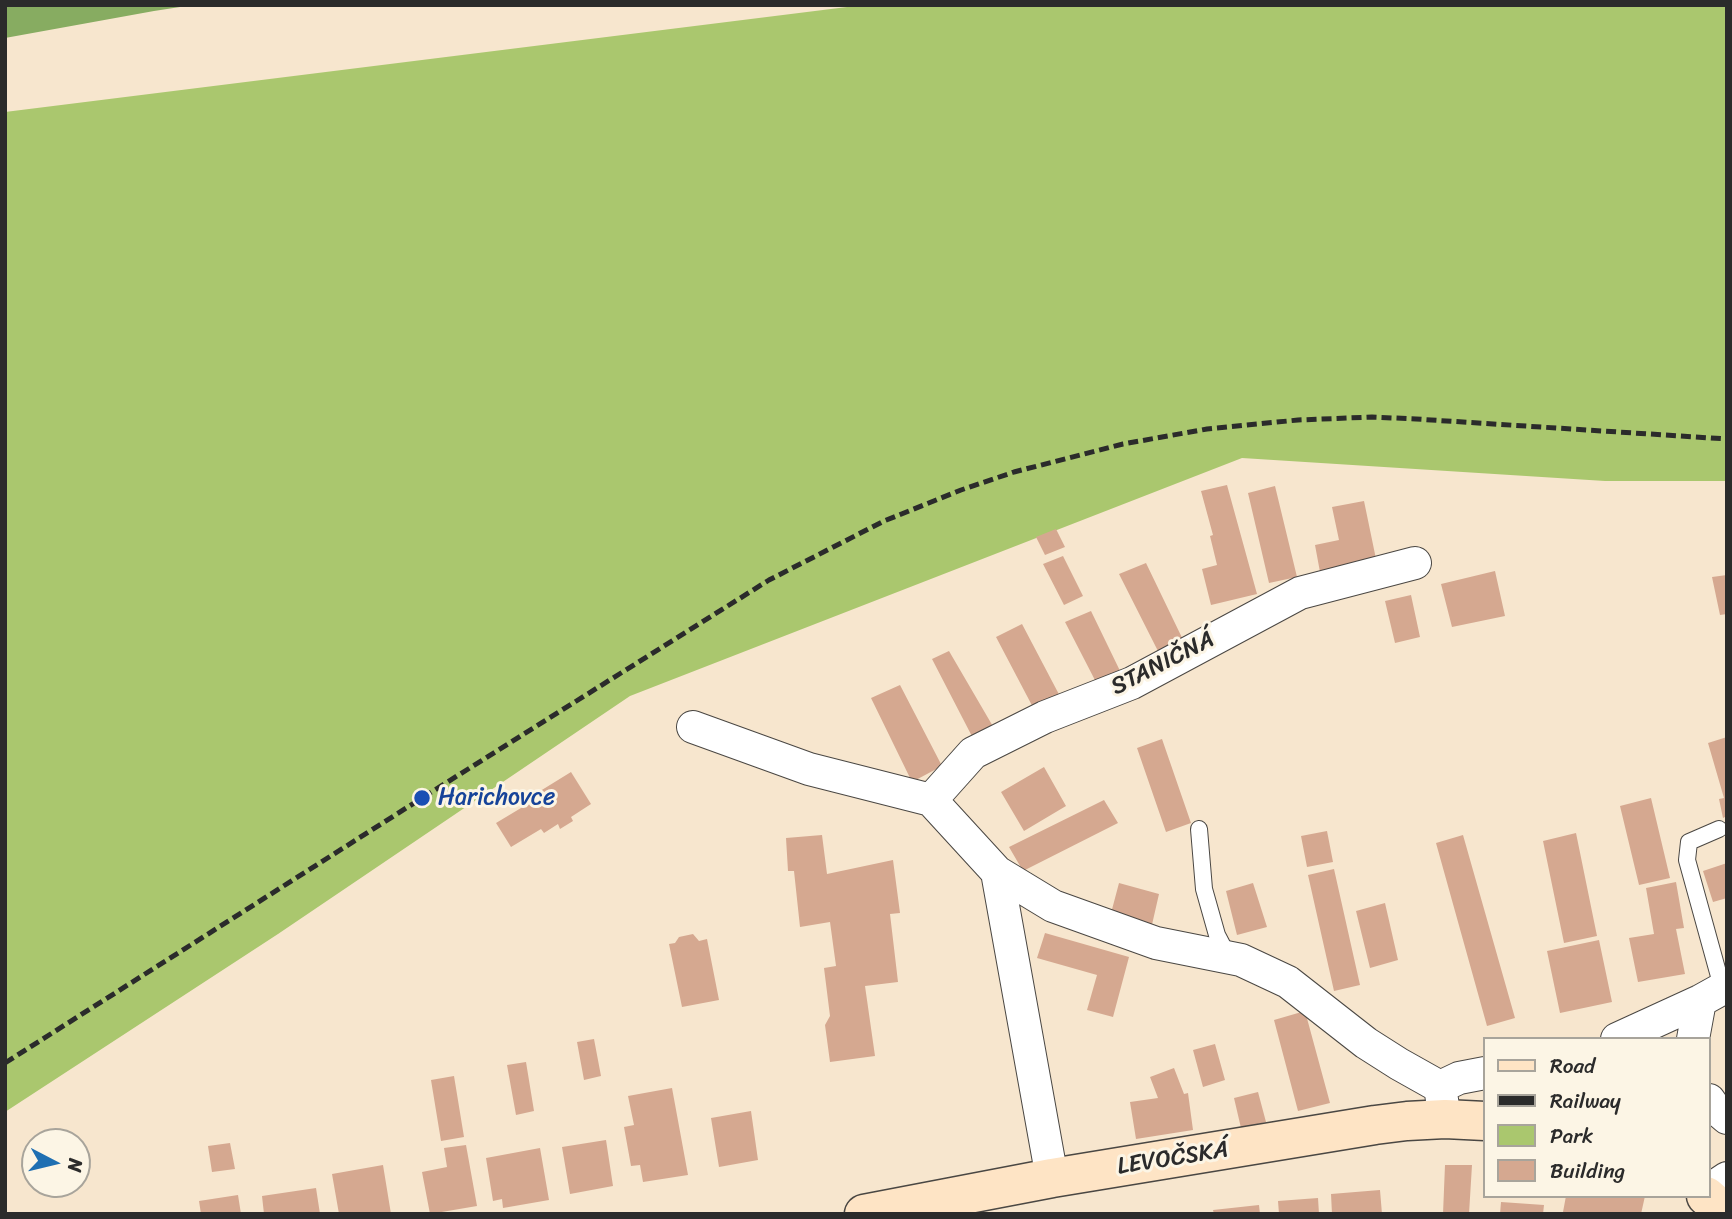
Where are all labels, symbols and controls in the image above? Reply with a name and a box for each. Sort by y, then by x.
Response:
street label: STANIČNÁ [1106,626,1220,702]
place label: Harichovce [438,784,555,812]
marker: Harichovce [412,788,432,808]
legend [1484,1037,1711,1198]
text: Road [1550,1047,1595,1085]
text: Railway [1550,1082,1621,1120]
text: Park [1550,1117,1593,1155]
north arrow [21,1128,91,1198]
street label: LEVOČSKÁ [1115,1136,1231,1182]
text: Building [1550,1152,1625,1190]
text: N [58,1157,93,1174]

